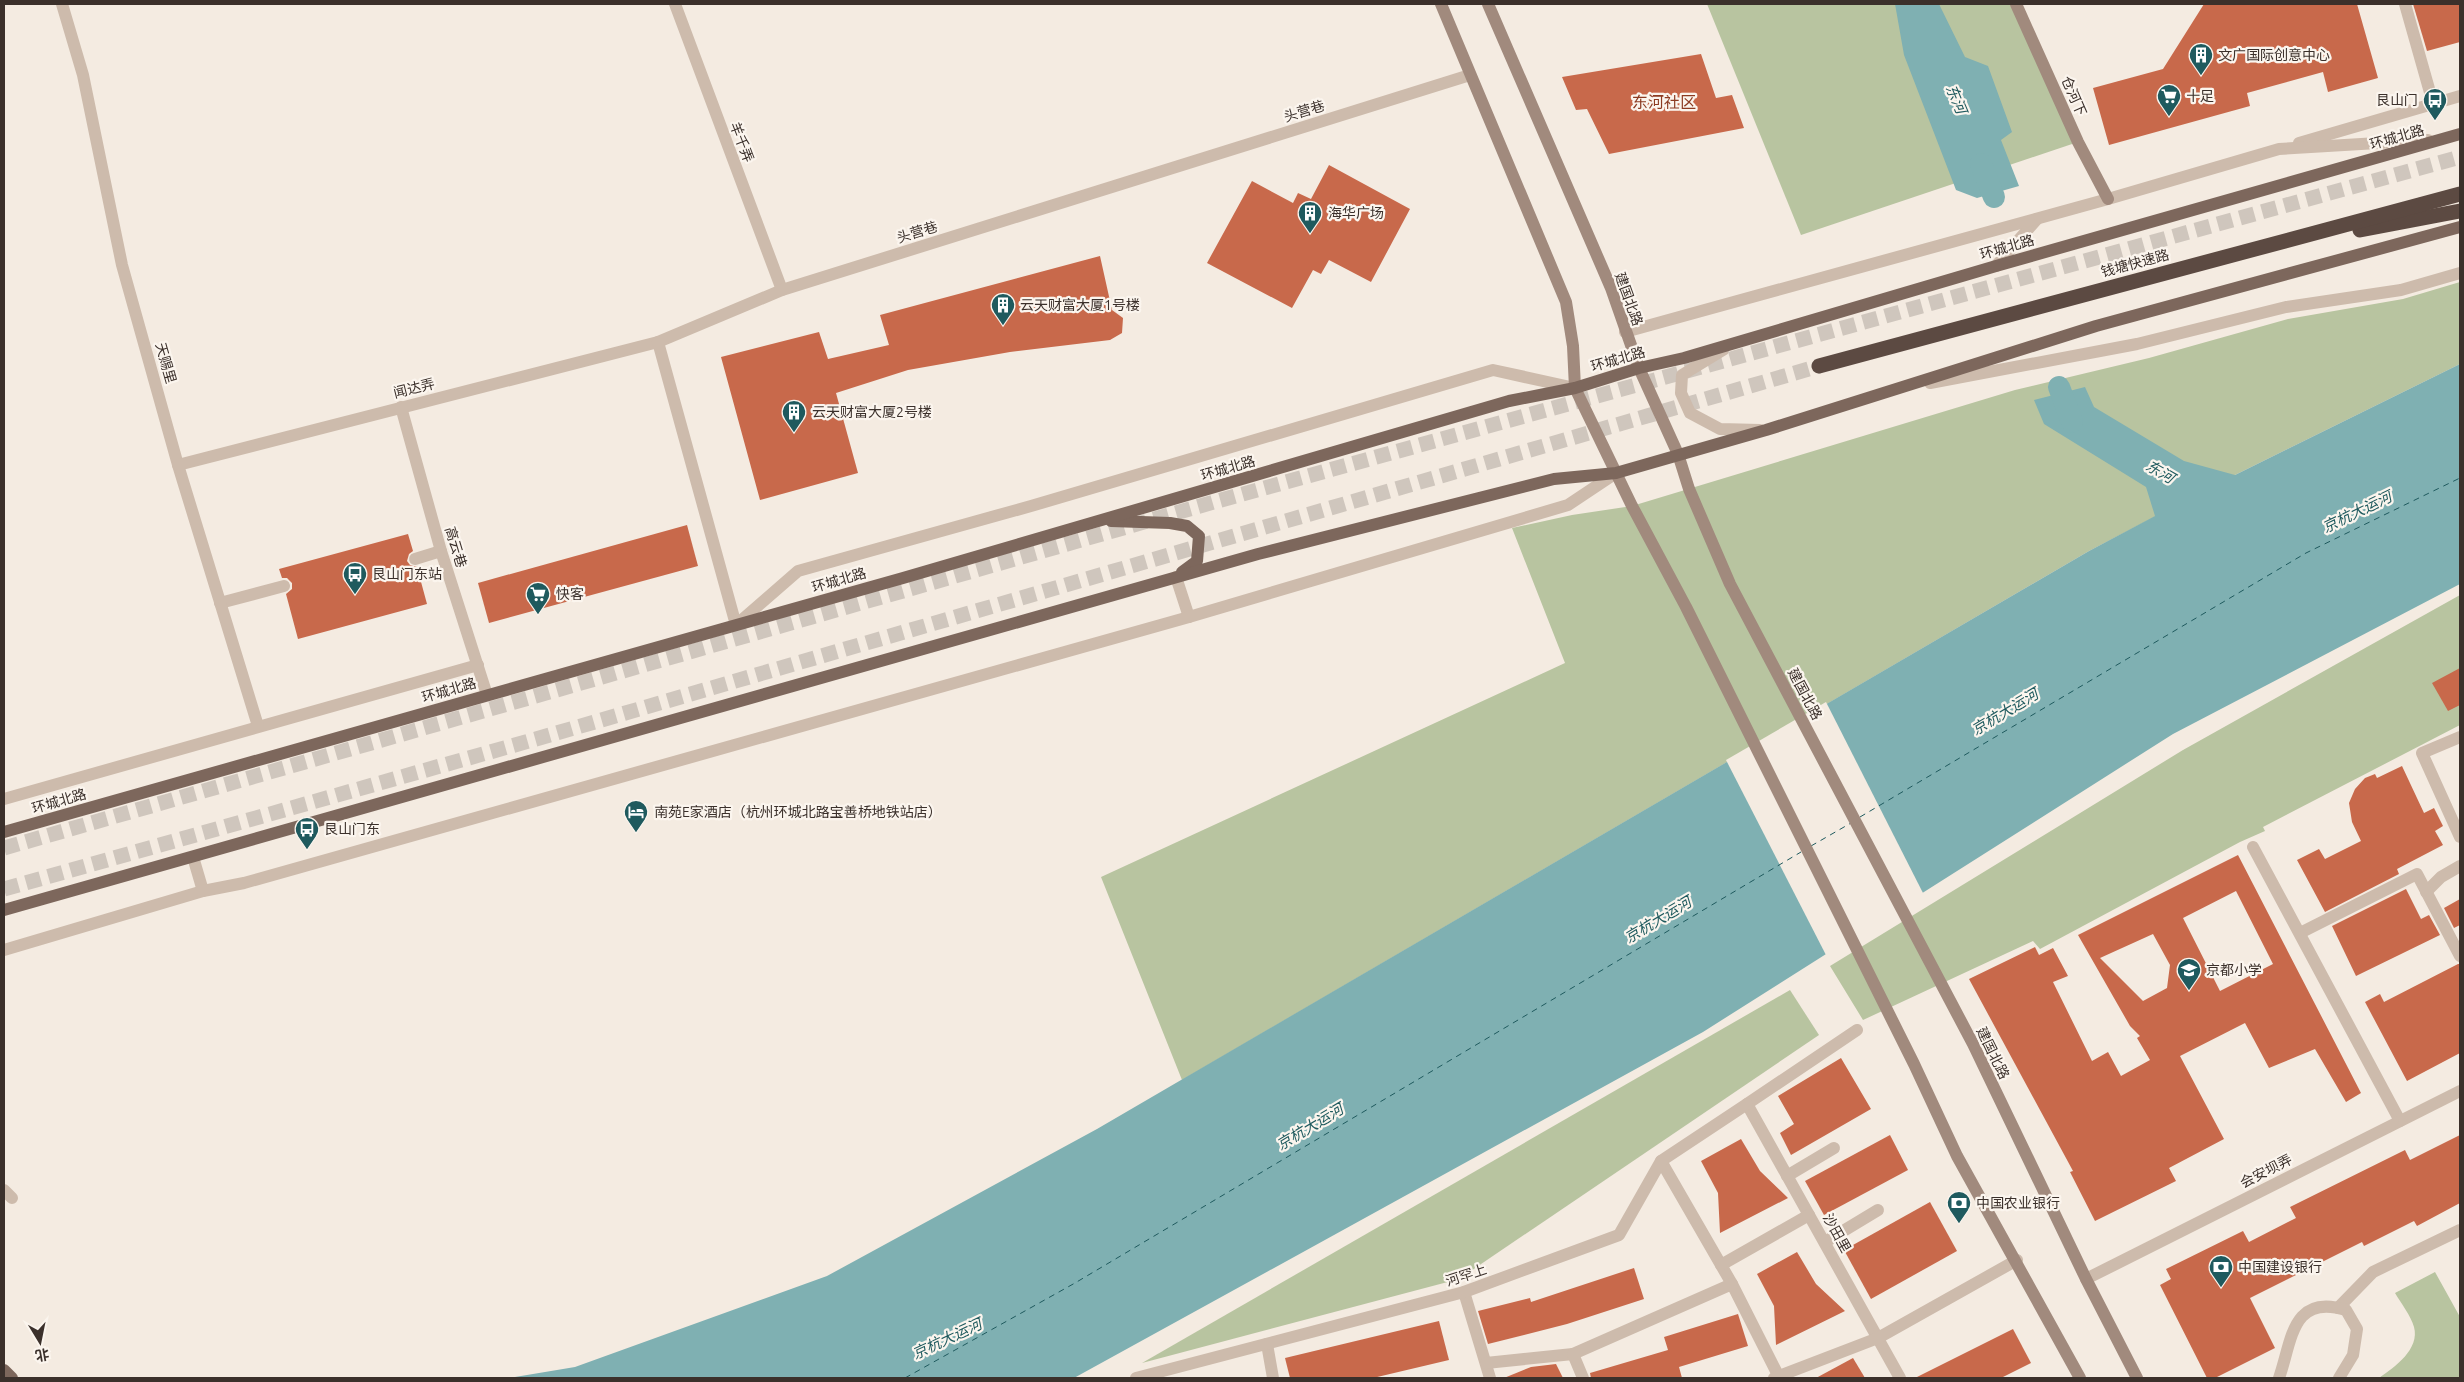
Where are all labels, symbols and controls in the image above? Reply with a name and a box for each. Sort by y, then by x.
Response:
building icon: 文广国际创意中心 [2188,42,2214,76]
place label: 文广国际创意中心 [2218,47,2330,63]
street label: 仓河下 [2058,74,2090,118]
water label: 东河 [1943,82,1971,119]
supermarket icon: 十足 [2156,83,2182,117]
bus stop icon: 艮山门 [2422,87,2448,121]
place label: 十足 [2186,88,2214,104]
place label: 艮山门 [2376,92,2418,108]
district label: 东河社区 [1632,93,1696,111]
street label: 头营巷 [1282,97,1326,125]
street label: 羊千弄 [727,120,757,164]
street label: 环城北路 [2368,122,2426,152]
building icon: 海华广场 [1297,200,1323,234]
place label: 海华广场 [1328,205,1384,221]
street label: 头营巷 [895,218,939,246]
street label: 环城北路 [1978,232,2036,262]
street label: 钱塘快速路 [2099,246,2171,280]
street label: 建国北路 [1612,270,1646,328]
building icon: 云天财富大厦1号楼 [990,292,1016,326]
place label: 云天财富大厦1号楼 [1020,297,1140,313]
street label: 天赐里 [153,341,179,385]
street label: 环城北路 [1589,344,1647,374]
street label: 闻达弄 [392,375,436,401]
building icon: 云天财富大厦2号楼 [781,399,807,433]
place label: 云天财富大厦2号楼 [812,404,932,420]
street label: 环城北路 [1199,453,1257,483]
water label: 东河 [2143,457,2180,488]
water label: 京杭大运河 [2319,486,2397,536]
street label: 高云巷 [442,525,470,569]
bus stop icon: 艮山门东站 [342,561,368,595]
street label: 环城北路 [810,565,868,595]
place label: 艮山门东站 [372,566,442,582]
supermarket icon: 快客 [525,581,551,615]
place label: 快客 [556,586,584,602]
street label: 建国北路 [1785,666,1825,722]
street label: 环城北路 [420,675,478,705]
water label: 京杭大运河 [1968,683,2044,738]
street label: 环城北路 [30,786,88,816]
hotel icon: 南苑E家酒店（杭州环城北路宝善桥地铁站店） [623,799,649,833]
place label: 南苑E家酒店（杭州环城北路宝善桥地铁站店） [654,804,942,820]
bus stop icon: 艮山门东 [294,816,320,850]
place label: 艮山门东 [324,821,380,837]
water label: 京杭大运河 [1621,891,1697,946]
school or university icon: 京都小学 [2176,957,2202,991]
place label: 京都小学 [2206,962,2262,978]
street label: 建国北路 [1974,1024,2012,1082]
water label: 京杭大运河 [1273,1098,1349,1153]
street label: 会安坝弄 [2237,1151,2295,1191]
bank icon: 中国农业银行 [1946,1190,1972,1224]
place label: 中国农业银行 [1976,1195,2060,1211]
street label: 沙田里 [1820,1211,1854,1255]
bank icon: 中国建设银行 [2208,1254,2234,1288]
place label: 中国建设银行 [2238,1259,2322,1275]
street label: 河罕上 [1444,1261,1488,1289]
water label: 京杭大运河 [909,1314,987,1362]
north arrow [15,1317,65,1367]
text: 北 [34,1346,51,1364]

